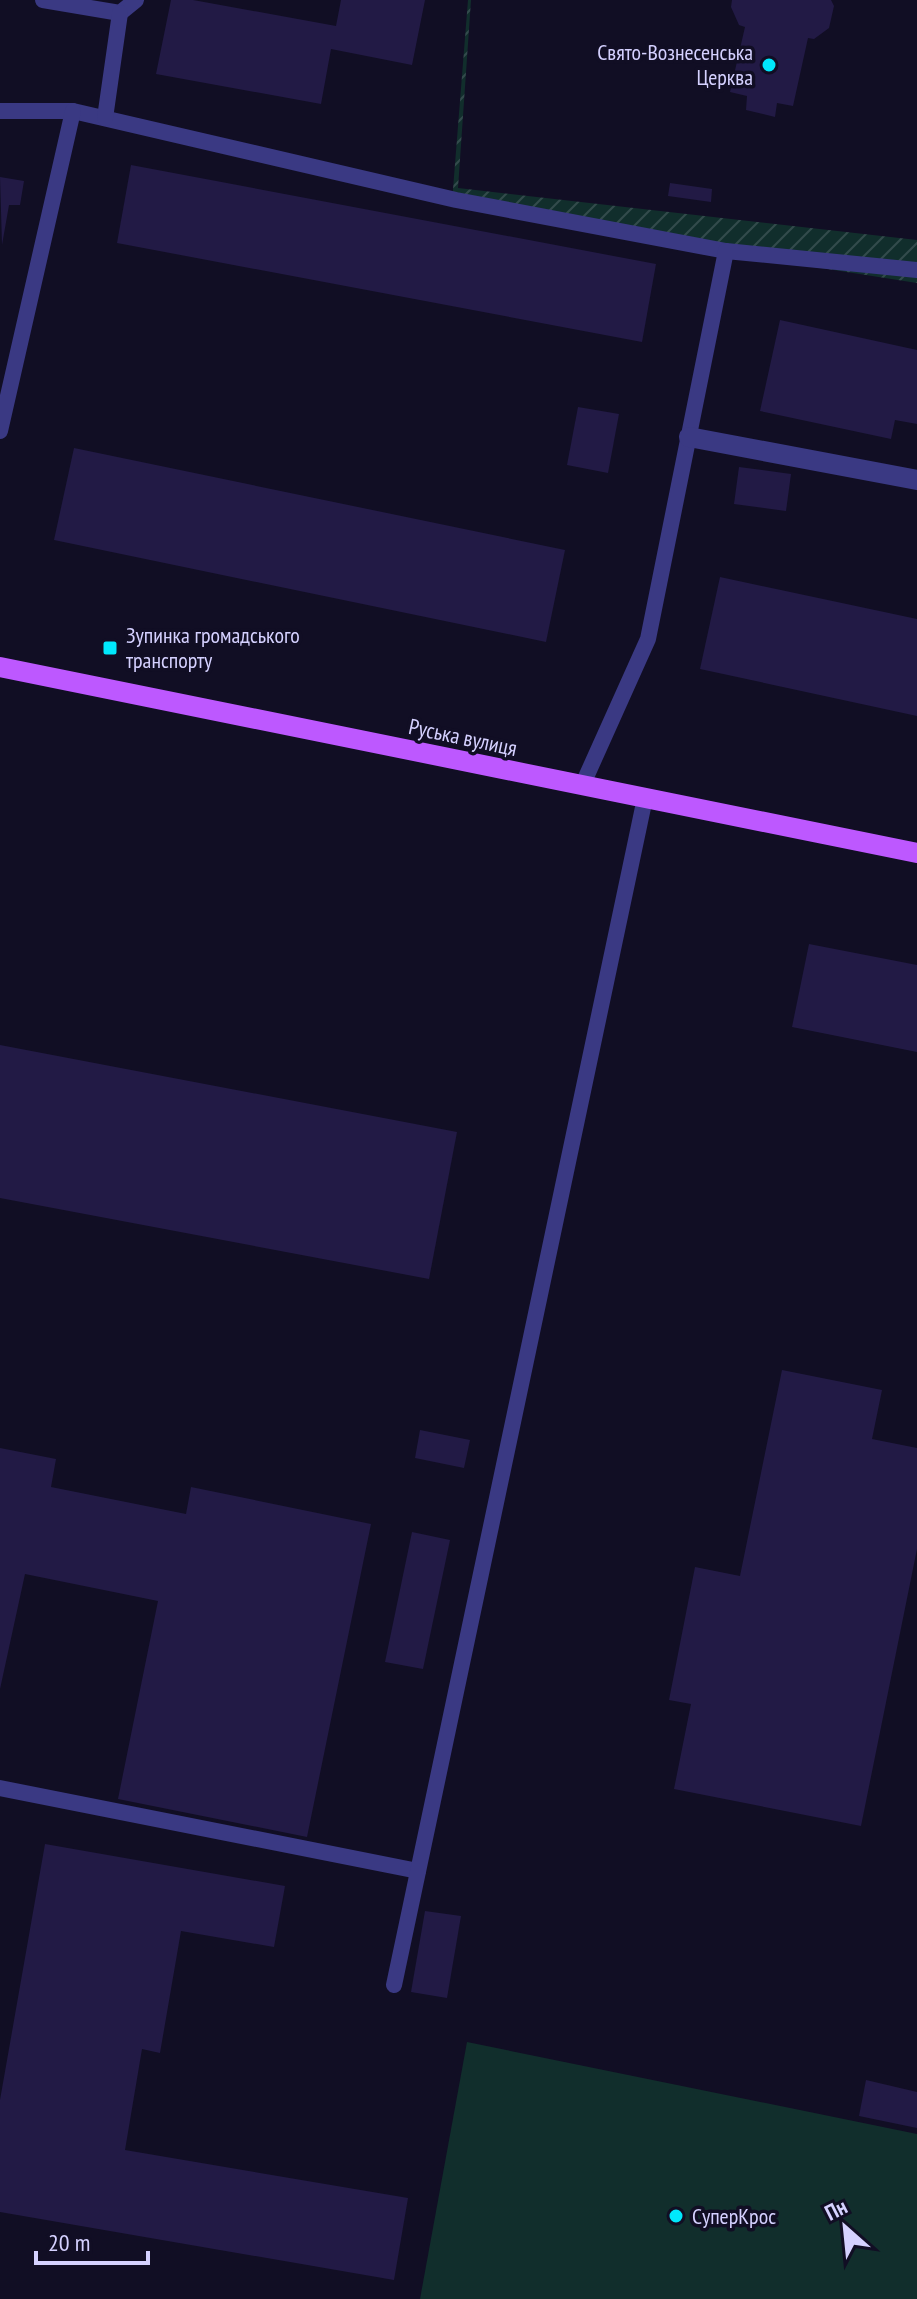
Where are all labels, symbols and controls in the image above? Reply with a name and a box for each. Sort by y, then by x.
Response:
place label: Свято-Вознесенська Церква [597,38,753,91]
marker: Свято-Вознесенська Церква [760,56,778,74]
place label: Зупинка громадського транспорту [126,621,300,674]
marker: Зупинка громадського транспорту [101,639,119,657]
street label: Руська вулиця [406,712,520,762]
north arrow [805,2187,885,2267]
text: Пн [820,2192,852,2226]
place label: СуперКрос [692,2202,776,2230]
marker: СуперКрос [667,2207,685,2225]
scale bar [36,2215,148,2265]
text: 20 m [48,2227,90,2258]

